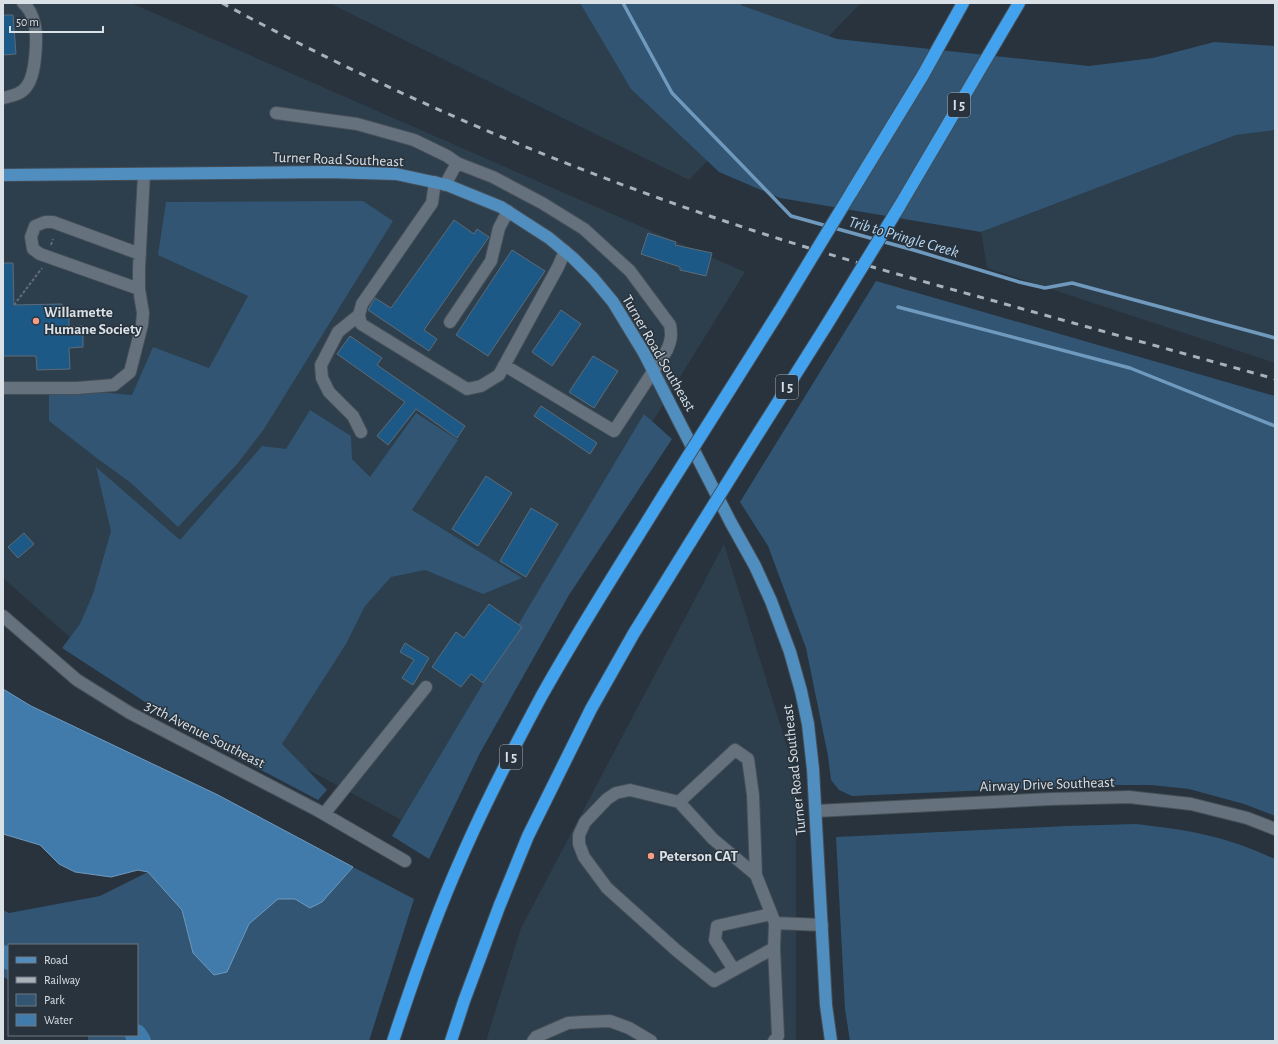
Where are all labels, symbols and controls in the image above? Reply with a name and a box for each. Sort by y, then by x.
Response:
scale bar [10,8,103,34]
text: 50 m [16,16,39,28]
road number: I 5 [948,93,970,117]
street label: Turner Road Southeast [272,150,404,169]
water label: Trib to Pringle Creek [847,214,961,260]
street label: Turner Road Southeast [619,293,698,414]
place label: Willamette Humane Society [44,305,142,337]
marker: Willamette Humane Society [31,316,41,326]
road number: I 5 [776,375,798,399]
street label: 37th Avenue Southeast [142,698,267,771]
street label: Turner Road Southeast [780,704,809,836]
road number: I 5 [500,745,522,769]
street label: Airway Drive Southeast [979,775,1115,794]
place label: Peterson CAT [659,849,738,864]
marker: Peterson CAT [646,851,656,861]
legend [8,944,138,1036]
text: Road [44,954,68,966]
text: Railway [44,974,80,987]
text: Park [44,994,65,1006]
text: Water [44,1014,73,1026]

